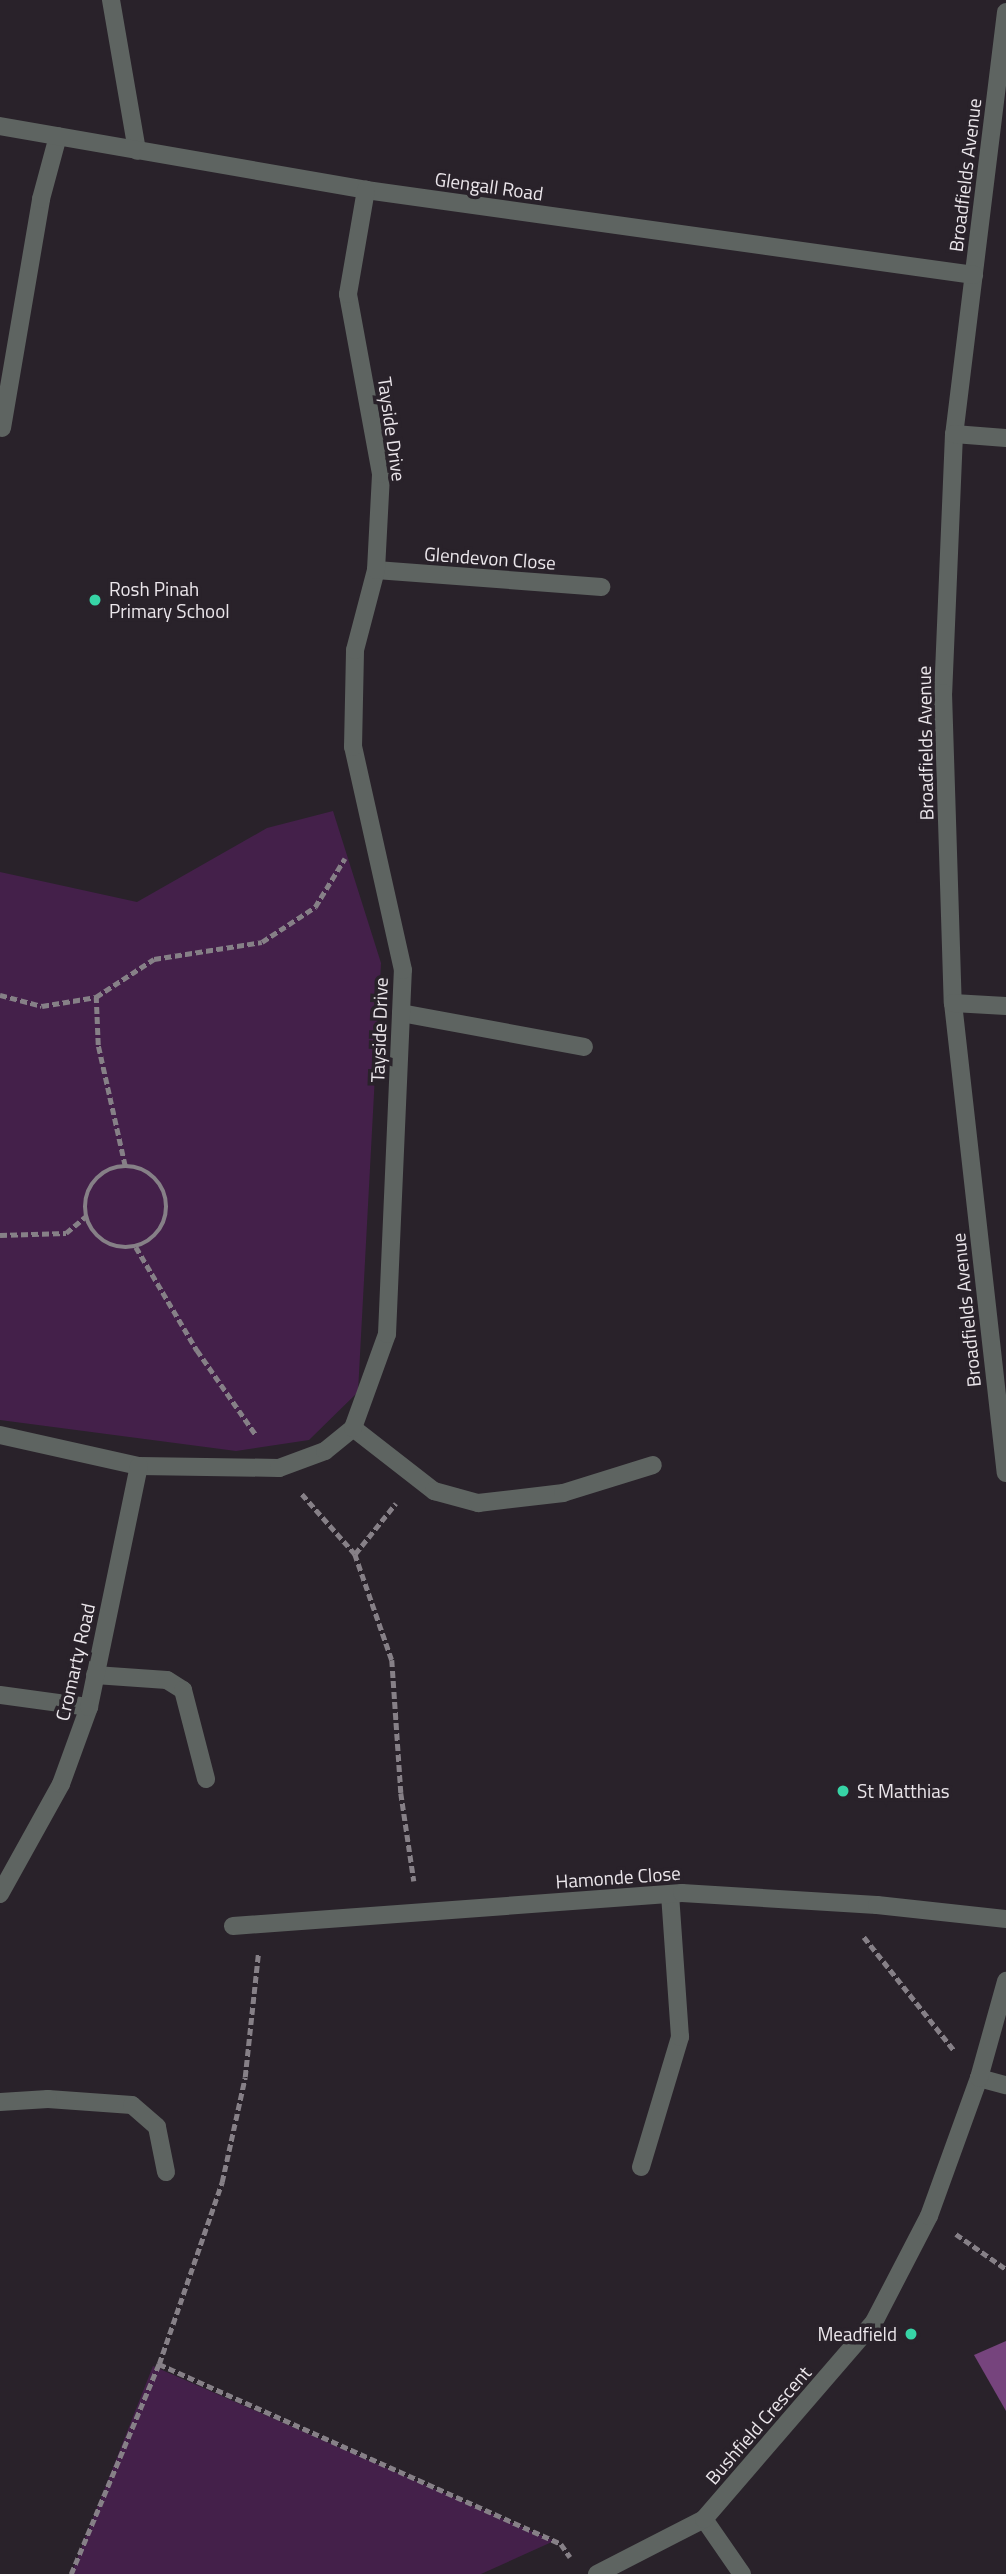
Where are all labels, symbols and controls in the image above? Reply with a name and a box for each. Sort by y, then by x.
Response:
street label: Broadfields Avenue [944,97,986,253]
street label: Glengall Road [433,167,545,205]
street label: Tayside Drive [373,375,411,483]
street label: Glendevon Close [423,542,557,574]
place label: Rosh Pinah Primary School [109,578,230,622]
marker: Rosh Pinah Primary School [87,592,103,608]
street label: Broadfields Avenue [912,666,938,820]
street label: Tayside Drive [366,977,392,1083]
street label: Broadfields Avenue [947,1232,985,1388]
street label: Cromarty Road [50,1601,100,1723]
place label: St Matthias [857,1780,950,1802]
marker: St Matthias [835,1783,851,1799]
street label: Hamonde Close [555,1861,681,1893]
place label: Meadfield [817,2323,897,2345]
marker: Meadfield [903,2326,919,2342]
street label: Bushfield Crescent [700,2361,816,2489]

